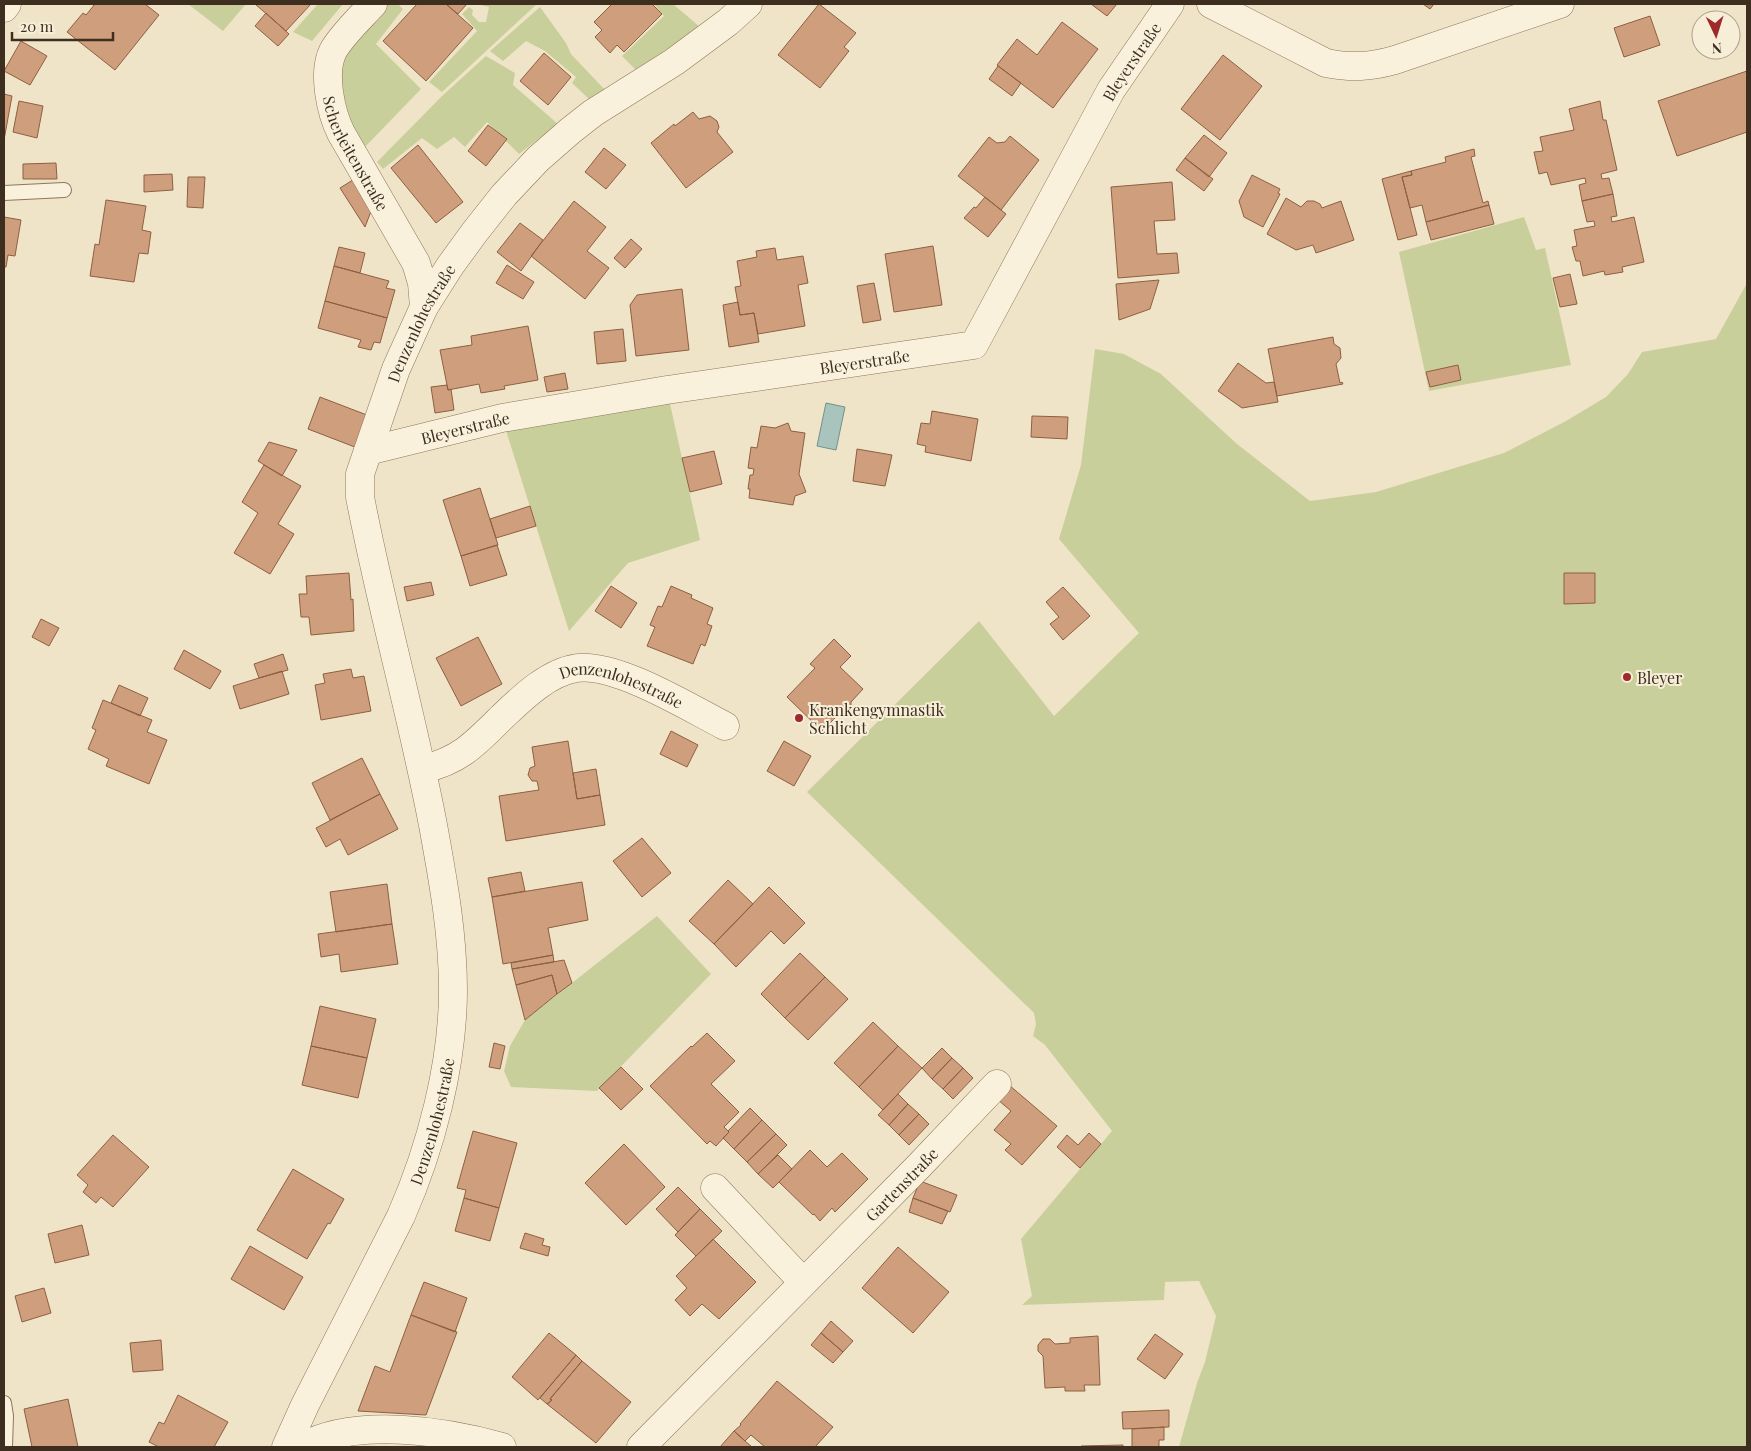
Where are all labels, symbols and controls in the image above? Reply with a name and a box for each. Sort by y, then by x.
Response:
scale bar [12,10,114,42]
north arrow [1691,10,1741,60]
text: 20 m [20,16,54,36]
street label: Bleyerstraße [1097,18,1165,104]
text: N [1711,39,1723,58]
street label: Scherleitenstraße [319,94,394,214]
street label: Denzenlohestraße [382,260,459,385]
street label: Bleyerstraße [818,344,911,378]
street label: Bleyerstraße [419,406,511,448]
street label: Denzenlohestraße [556,657,687,712]
place label: Bleyer [1637,667,1682,688]
marker: Bleyer [1621,671,1633,683]
place label: Krankengymnastik Schlicht [809,699,945,738]
marker: Krankengymnastik Schlicht [793,712,805,724]
street label: Denzenlohestraße [404,1056,458,1188]
street label: Gartenstraße [860,1143,942,1225]

